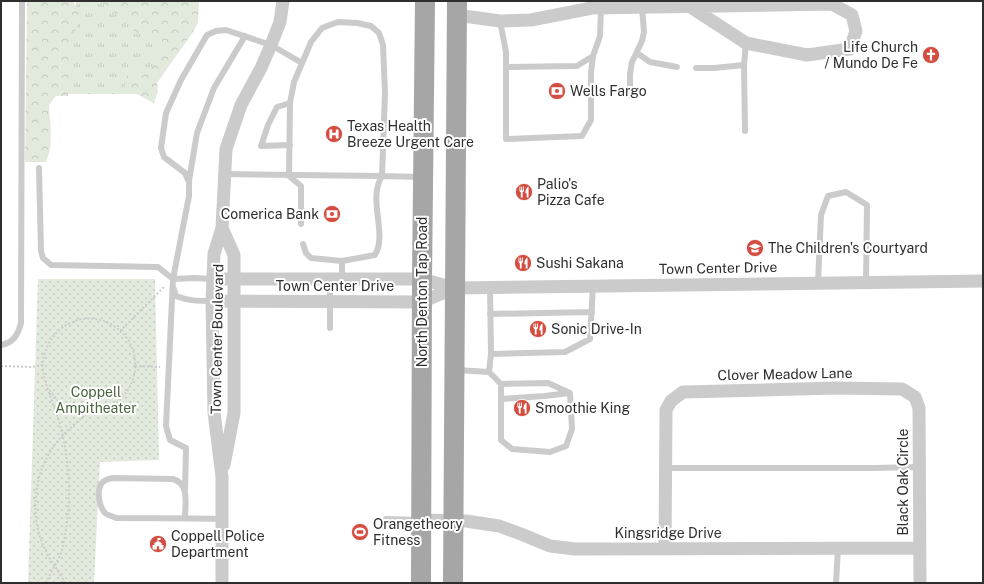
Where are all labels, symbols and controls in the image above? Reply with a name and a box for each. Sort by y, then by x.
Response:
place label: Life Church / Mundo De Fe [824,39,918,71]
church icon: Life Church / Mundo De Fe [921,45,941,65]
bank icon: Wells Fargo [547,81,567,101]
place label: Wells Fargo [570,83,647,99]
place label: Texas Health Breeze Urgent Care [347,118,474,150]
hospital icon: Texas Health Breeze Urgent Care [324,124,344,144]
place label: Palio's Pizza Cafe [537,176,605,208]
restaurant icon: Palio's Pizza Cafe [514,182,534,202]
bank icon: Comerica Bank [322,204,342,224]
place label: Comerica Bank [221,206,319,222]
street label: North Denton Tap Road [414,217,430,367]
school or university icon: The Children's Courtyard [745,238,765,258]
place label: The Children's Courtyard [768,240,928,256]
restaurant icon: Sushi Sakana [513,253,533,273]
place label: Sushi Sakana [536,255,624,271]
street label: Town Center Drive [659,259,777,277]
street label: Town Center Boulevard [208,264,226,414]
street label: Town Center Drive [276,278,394,294]
restaurant icon: Sonic Drive-In [528,319,548,339]
place label: Sonic Drive-In [551,321,642,337]
street label: Clover Meadow Lane [717,365,853,383]
park label: Coppell Ampitheater [55,384,137,416]
restaurant icon: Smoothie King [512,398,532,418]
place label: Smoothie King [535,400,630,416]
street label: Black Oak Circle [895,428,911,536]
place label: Orangetheory Fitness [373,516,463,548]
sports icon: Orangetheory Fitness [350,522,370,542]
street label: Kingsridge Drive [614,525,722,541]
place label: Coppell Police Department [171,528,265,560]
public building icon: Coppell Police Department [148,534,168,554]

